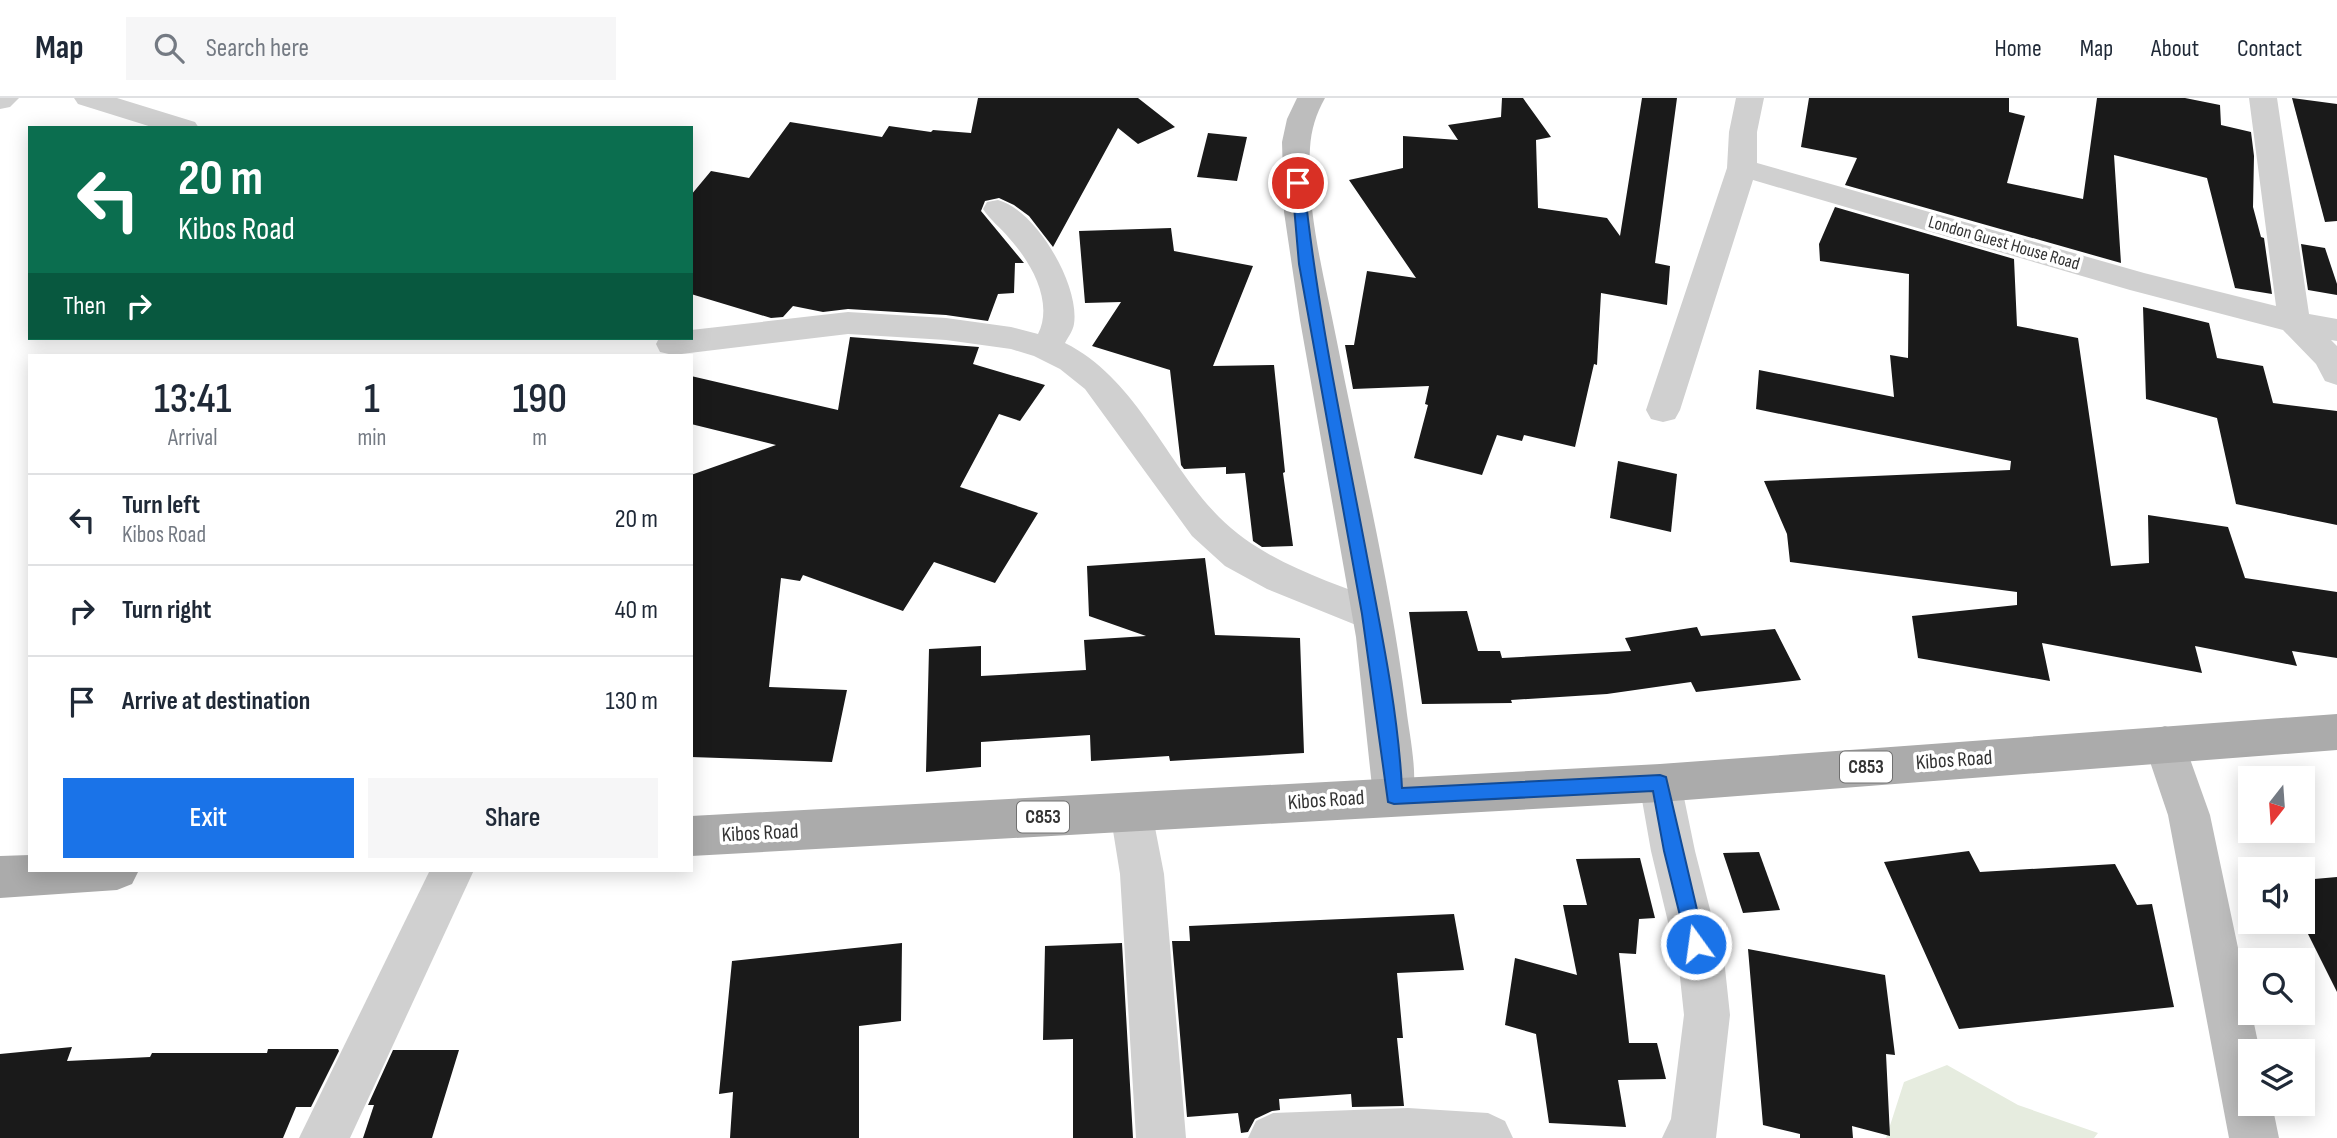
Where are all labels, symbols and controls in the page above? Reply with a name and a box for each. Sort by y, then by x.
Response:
search box [126,17,616,80]
text: Map [35,28,84,68]
icon: search [150,29,188,67]
text: Search here [206,33,309,64]
text: Home [1994,34,2042,63]
text: Map [2080,34,2113,63]
text: About [2151,34,2199,63]
text: Contact [2237,34,2302,63]
text: 20 m [178,150,263,209]
pin [1268,153,1328,213]
icon: left [63,154,154,245]
icon: arrive [1279,164,1317,202]
text: Kibos Road [178,210,295,249]
street label: London Guest House Road [1926,211,2082,275]
icon: right [120,287,158,325]
text: Then [63,291,106,322]
text: 13:41 [154,374,231,425]
text: 1 [364,374,380,425]
text: 190 [512,374,567,425]
text: Arrival [168,424,217,452]
text: min [357,424,386,452]
text: m [532,424,547,452]
text: Turn left [122,490,200,521]
icon: left [63,501,101,539]
text: 20 m [615,504,658,535]
text: Kibos Road [122,521,206,549]
icon: right [63,592,101,630]
text: Turn right [122,595,211,626]
text: 40 m [615,595,658,626]
icon: arrive [63,683,101,721]
text: Arrive at destination [122,686,310,717]
text: 130 m [606,686,658,717]
street label: Kibos Road [1915,745,1993,775]
road number: C853 [1840,752,1892,782]
north arrow [2238,766,2315,844]
map controls [2238,766,2315,1116]
button: Exit [63,778,354,858]
button: Share [368,778,658,858]
street label: Kibos Road [1287,785,1365,815]
road number: C853 [1017,802,1069,832]
street label: Kibos Road [721,819,799,847]
button: sound [2238,857,2315,934]
position arrow [1659,907,1733,981]
button: search [2238,948,2315,1025]
button: layers [2238,1039,2315,1116]

